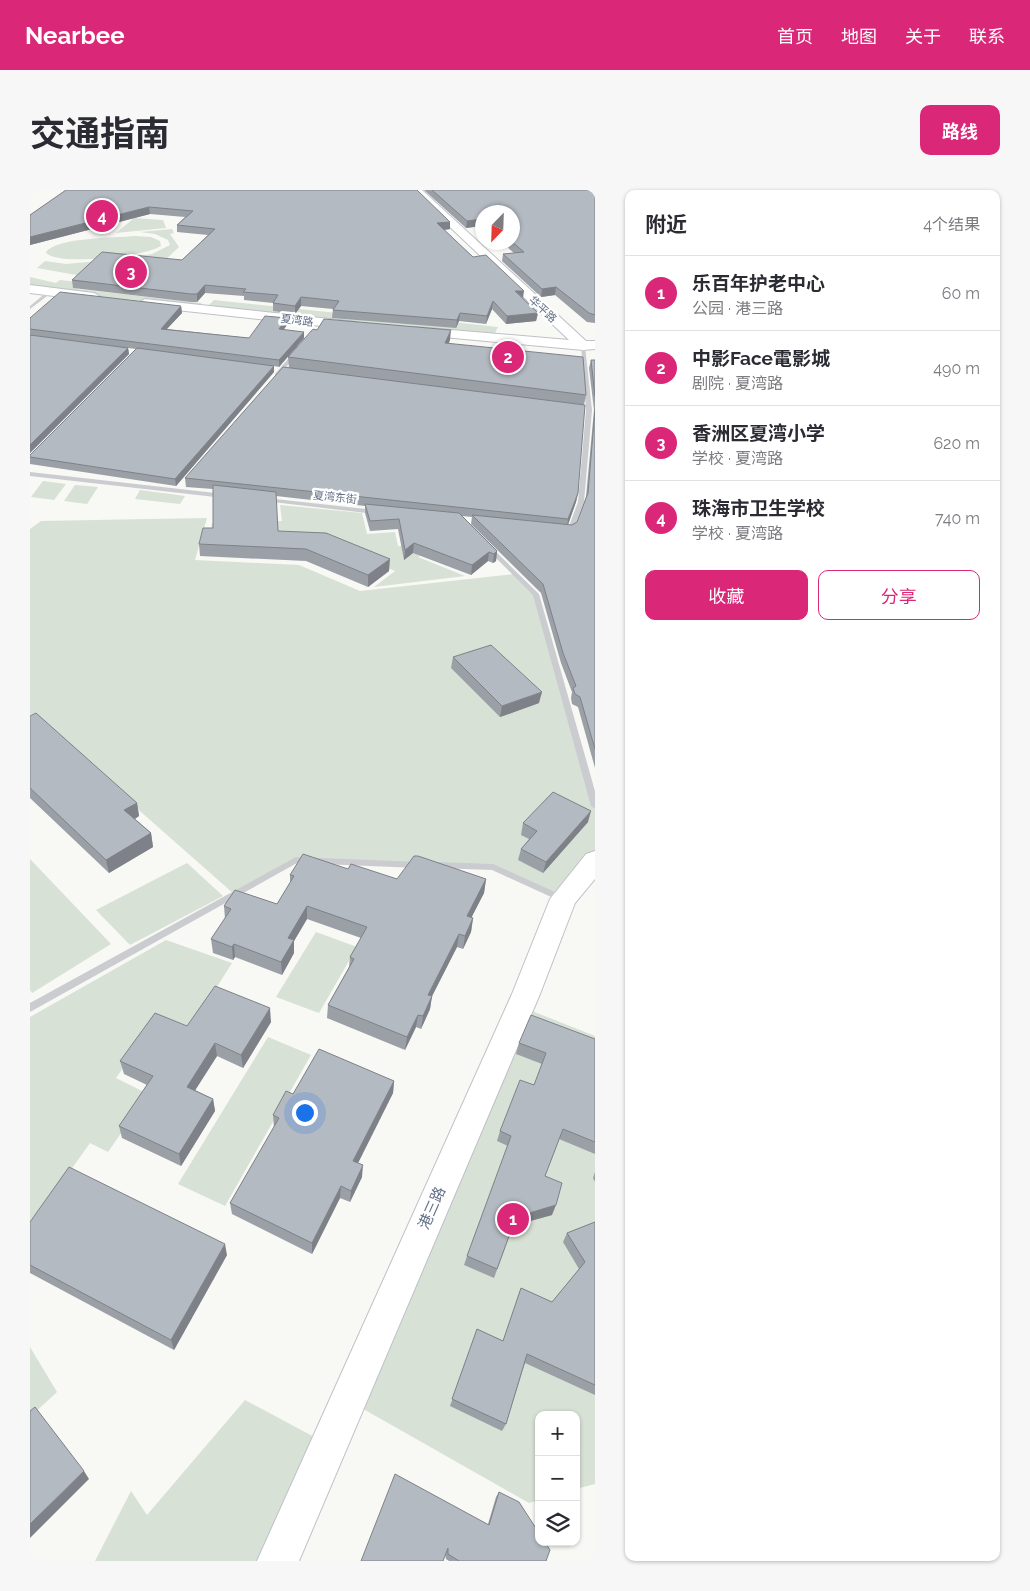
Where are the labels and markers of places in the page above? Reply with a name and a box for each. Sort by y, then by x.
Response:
pin: 4 [86,197,118,235]
pin: 3 [115,253,147,291]
pin: 2 [492,338,524,376]
pin: 1 [497,1200,529,1238]

